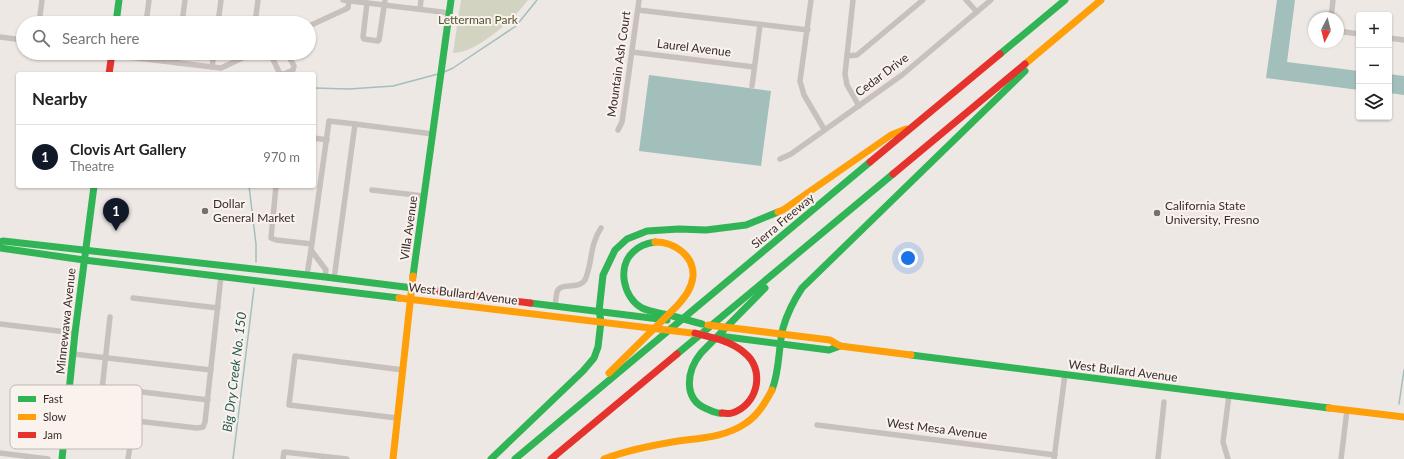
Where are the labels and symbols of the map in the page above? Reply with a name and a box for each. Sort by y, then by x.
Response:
street label: Mountain Ash Court [604,9,633,118]
park label: Letterman Park [438,12,519,27]
north arrow [1308,12,1344,48]
street label: Laurel Avenue [656,36,732,59]
street label: Cedar Drive [852,50,911,99]
street label: Sierra Freeway [748,189,818,251]
street label: Villa Avenue [397,195,420,261]
place label: Dollar General Market [213,196,296,225]
pin: 1 [103,198,129,231]
place label: California State University, Fresno [1165,198,1259,227]
marker: Dollar General Market [200,206,210,216]
marker: California State University, Fresno [1152,208,1162,218]
your location [898,248,918,268]
street label: Minnewawa Avenue [52,267,79,375]
street label: West Bullard Avenue [408,279,518,308]
water label: Big Dry Creek No. 150 [219,311,249,433]
street label: West Bullard Avenue [1068,356,1178,385]
legend [10,385,142,449]
text: Fast [43,392,63,405]
text: Slow [43,410,67,423]
street label: West Mesa Avenue [886,415,988,442]
text: Jam [43,428,62,441]

